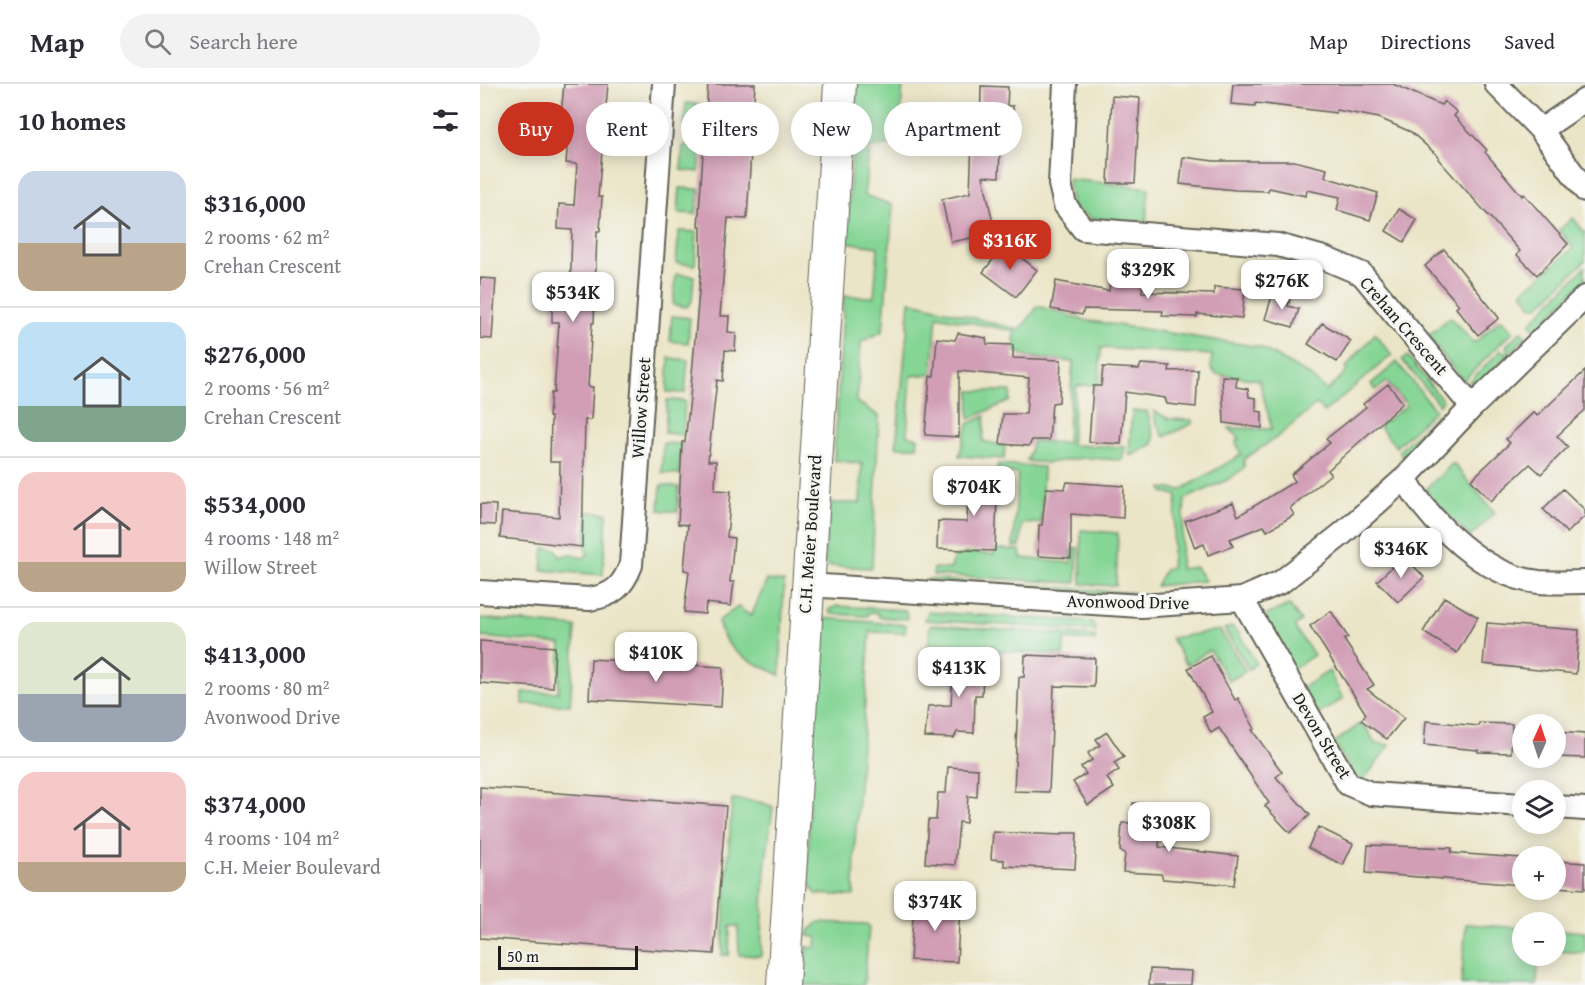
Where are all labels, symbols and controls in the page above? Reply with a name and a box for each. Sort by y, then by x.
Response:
search box [120,14,540,68]
text: Map [30,21,84,62]
icon: search [141,25,174,58]
text: Search here [189,25,298,57]
text: Map [1309,26,1348,57]
text: Directions [1381,26,1471,57]
text: Saved [1504,26,1555,57]
text: 10 homes [18,101,126,140]
chip: Buy [498,102,574,156]
chip: Rent [586,102,669,156]
chip: Filters [681,102,779,156]
chip: New [791,102,872,156]
chip: Apartment [884,102,1022,156]
icon: filters [429,104,462,137]
text: $316,000 [204,183,306,222]
icon: home [66,195,138,267]
pin: $316K [968,220,1052,271]
text: 2 rooms · 62 m² [204,222,330,251]
text: $316K [983,225,1037,254]
pin: $329K [1106,249,1190,300]
text: Crehan Crescent [204,251,341,280]
text: $329K [1121,254,1175,283]
pin: $276K [1240,260,1324,311]
text: $276K [1255,265,1309,294]
street label: Crehan Crescent [1354,270,1455,382]
pin: $534K [531,272,615,323]
text: $534K [546,277,600,306]
text: $276,000 [204,334,306,373]
icon: home [66,346,138,418]
street label: Willow Street [623,356,658,460]
text: 2 rooms · 56 m² [204,373,330,402]
text: Crehan Crescent [204,402,341,431]
street label: C.H. Meier Boulevard [790,453,829,614]
pin: $704K [932,466,1016,517]
text: $704K [947,471,1001,500]
text: $534,000 [204,484,306,523]
icon: home [66,496,138,568]
text: 4 rooms · 148 m² [204,523,339,552]
pin: $346K [1359,528,1443,579]
text: $346K [1374,533,1428,562]
text: Willow Street [204,552,317,581]
street label: Avonwood Drive [1066,587,1190,616]
pin: $410K [614,632,698,683]
text: $413,000 [204,634,306,673]
text: $410K [629,637,683,666]
icon: home [66,646,138,718]
pin: $413K [917,647,1001,698]
text: $413K [932,652,986,681]
text: 2 rooms · 80 m² [204,673,330,702]
street label: Devon Street [1286,687,1359,785]
text: Avonwood Drive [204,702,340,731]
north arrow [1512,714,1566,768]
map controls [1512,714,1566,966]
button: layers [1512,780,1566,834]
text: $374,000 [204,784,306,823]
icon: home [66,796,138,868]
pin: $308K [1127,802,1211,853]
text: $308K [1142,807,1196,836]
text: 4 rooms · 104 m² [204,823,339,852]
button: + [1512,846,1566,900]
text: C.H. Meier Boulevard [204,852,381,881]
pin: $374K [893,881,977,932]
text: $374K [908,886,962,915]
button: − [1512,912,1566,966]
scale bar [498,943,638,970]
text: 50 m [507,944,539,968]

